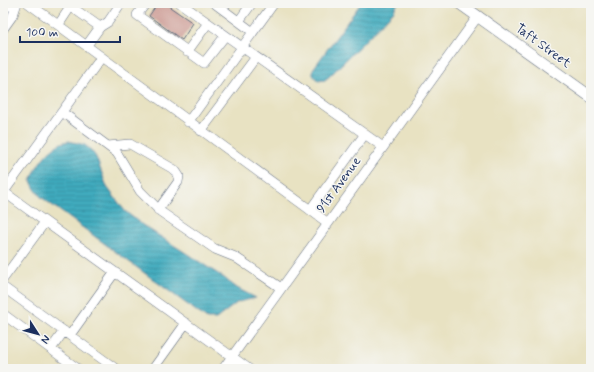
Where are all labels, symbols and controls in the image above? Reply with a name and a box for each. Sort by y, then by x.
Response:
scale bar [20,18,120,44]
street label: Taft Street [512,20,575,72]
text: 100 m [26,25,58,41]
street label: 91st Avenue [313,154,365,216]
north arrow [18,314,58,354]
text: N [37,332,53,346]

